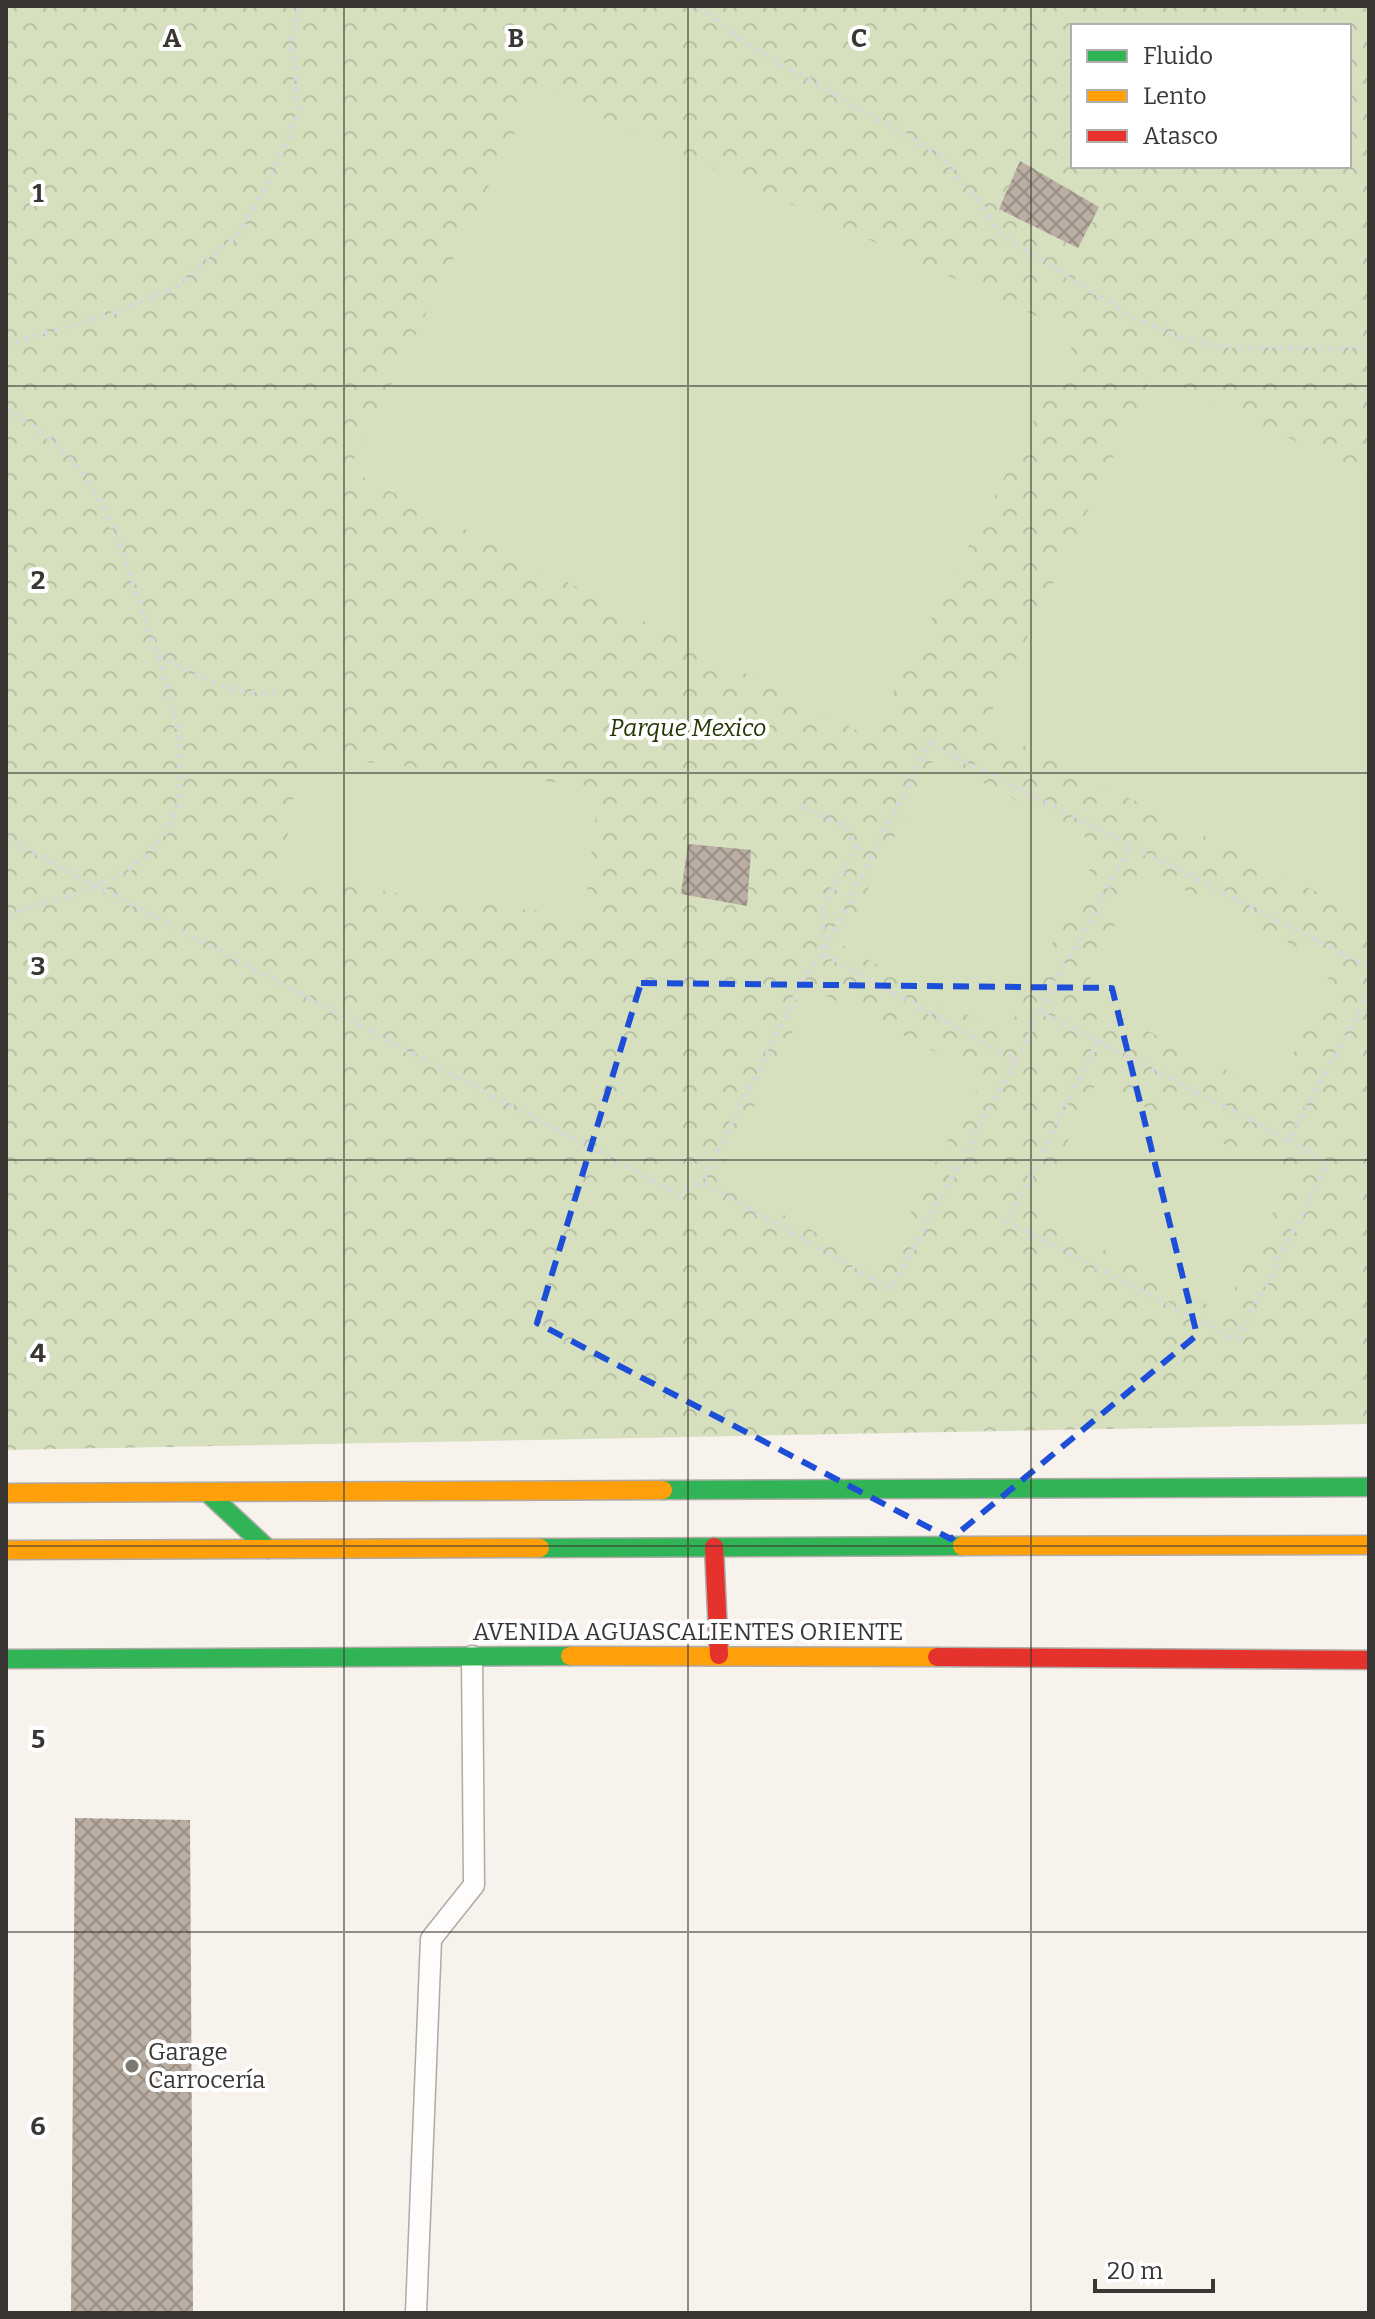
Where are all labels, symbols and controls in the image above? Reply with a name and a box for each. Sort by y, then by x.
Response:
text: A [163,23,182,54]
text: B [508,23,524,54]
text: C [851,23,867,54]
legend [1071,24,1351,168]
text: Fluido [1143,42,1213,70]
text: Lento [1143,82,1206,110]
text: Atasco [1143,122,1218,150]
text: 1 [32,178,44,209]
text: 2 [31,565,45,596]
park label: Parque Mexico [610,714,766,742]
text: 3 [31,951,45,982]
text: 4 [30,1338,46,1369]
street label: AVENIDA AGUASCALIENTES ORIENTE [473,1618,903,1646]
text: 5 [31,1724,45,1755]
place label: Garage Carrocería [148,2038,266,2094]
marker: Garage Carrocería [123,2057,141,2075]
text: 6 [30,2111,46,2142]
scale bar [1095,2243,1213,2293]
text: 20 m [1107,2257,1163,2285]

